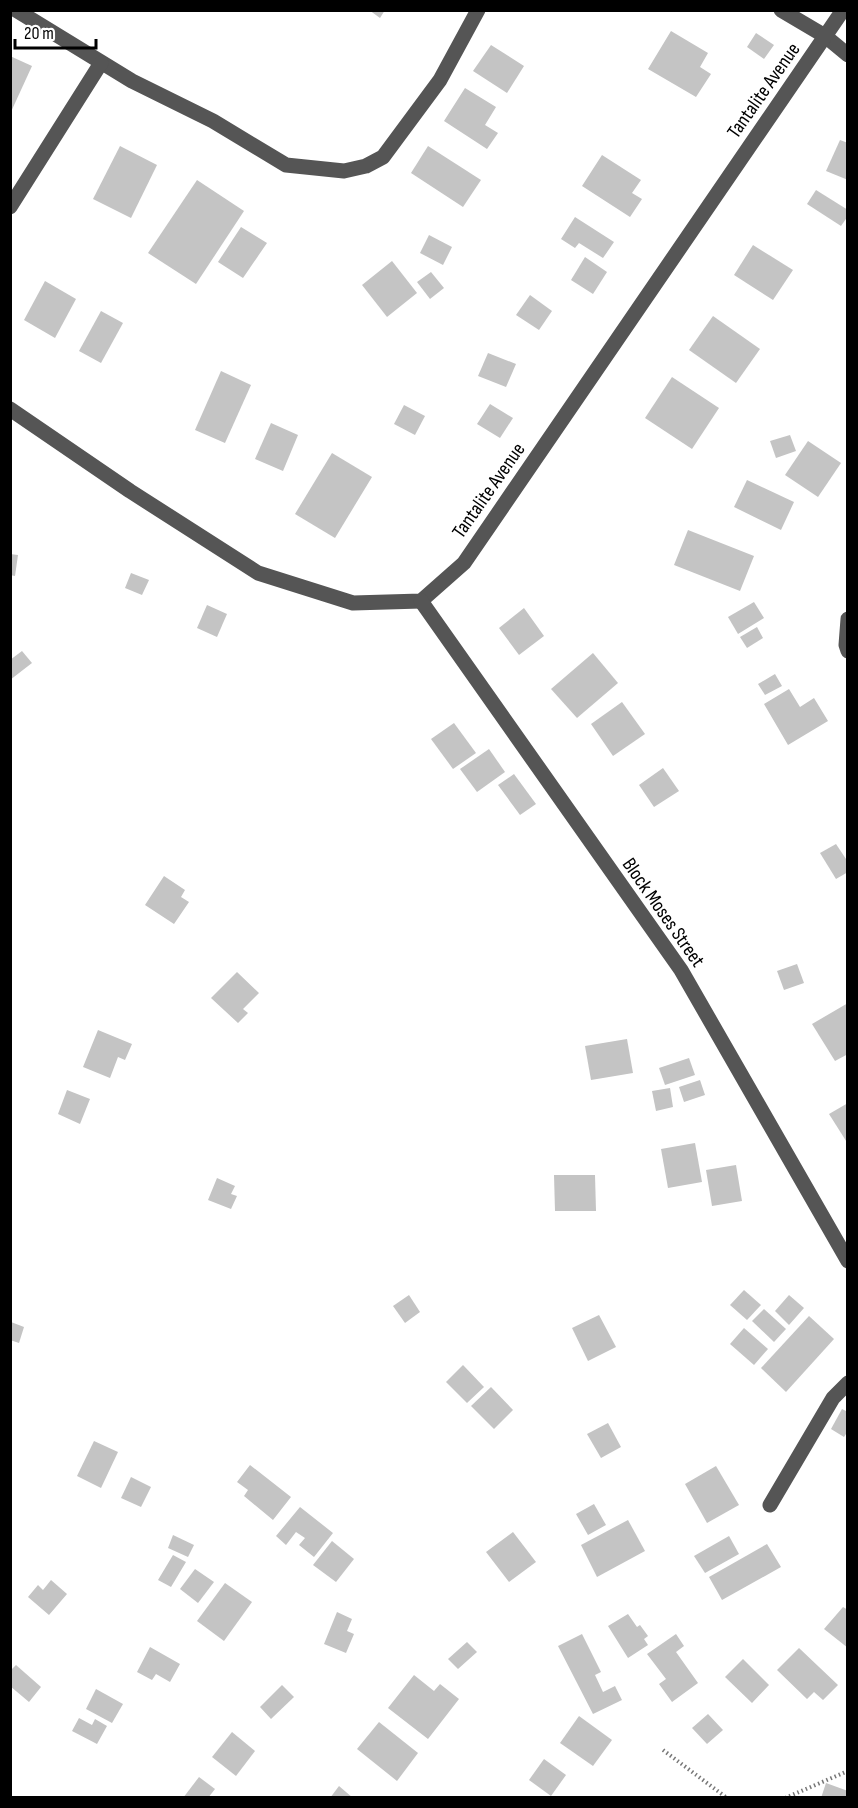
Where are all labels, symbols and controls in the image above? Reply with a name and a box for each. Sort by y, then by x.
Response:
scale bar [15,12,96,50]
text: 20 m [24,23,54,44]
street label: Tantalite Avenue [722,38,805,143]
street label: Tantalite Avenue [447,438,530,543]
street label: Block Moses Street [617,853,710,972]

